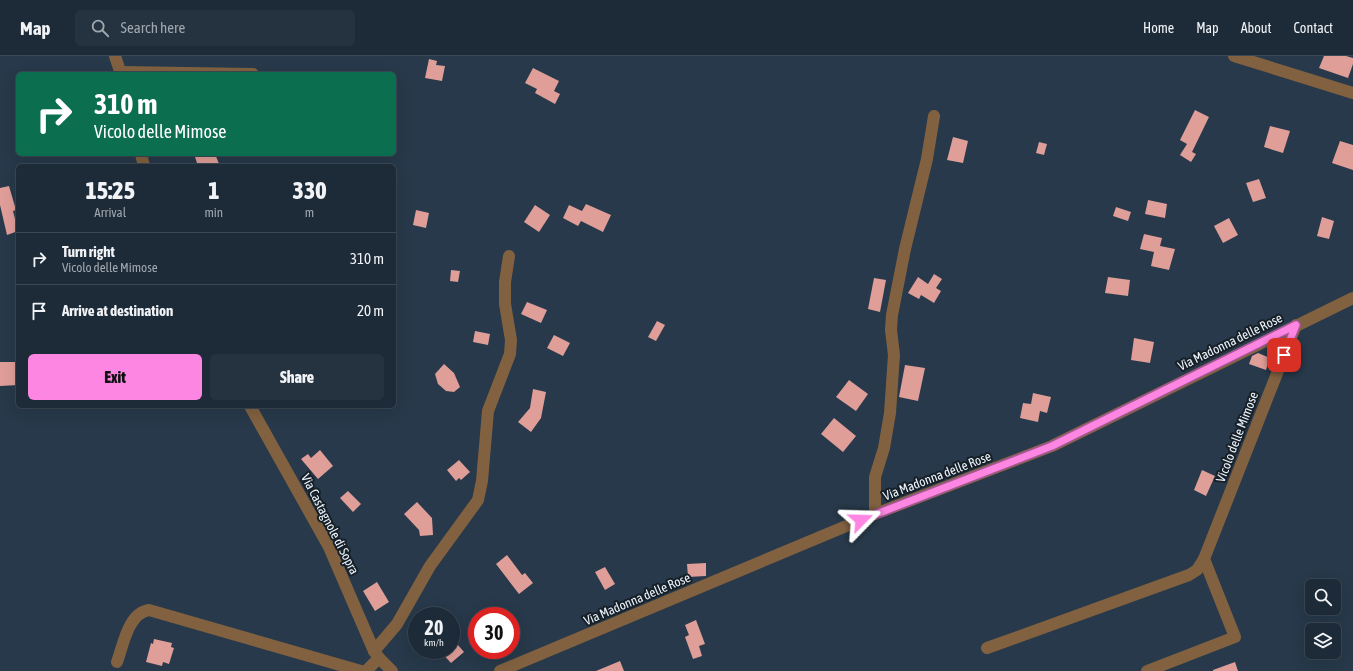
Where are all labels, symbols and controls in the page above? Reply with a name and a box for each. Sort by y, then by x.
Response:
search box [75,10,355,46]
text: Map [20,17,51,39]
icon: search [89,17,111,39]
text: Search here [121,19,185,36]
text: Home [1143,20,1174,36]
text: Map [1196,20,1219,36]
text: About [1241,20,1272,36]
text: Contact [1294,20,1333,36]
icon: right [28,88,80,140]
text: 310 m [94,88,157,120]
text: Vicolo delle Mimose [94,121,226,142]
text: 15:25 [86,177,135,204]
text: 1 [208,177,219,204]
text: 330 [293,177,326,204]
text: Arrival [94,205,126,220]
text: min [204,205,223,220]
text: m [305,205,314,220]
text: Turn right [62,243,115,260]
icon: right [28,248,50,270]
text: 310 m [350,250,384,267]
text: Vicolo delle Mimose [62,260,158,275]
icon: arrive [28,300,50,322]
text: Arrive at destination [62,302,173,319]
text: 20 m [357,302,384,319]
street label: Via Madonna delle Rose [1175,310,1285,374]
pin [1267,338,1301,372]
icon: arrive [1273,344,1295,366]
button: Exit [28,354,202,400]
button: Share [210,354,384,400]
street label: Vicolo delle Mimose [1213,390,1261,484]
street label: Via Madonna delle Rose [881,448,993,503]
street label: Via Castagnole di Sopra [298,471,362,577]
position arrow [840,499,882,541]
street label: Via Madonna delle Rose [581,570,693,628]
map controls [1305,579,1341,659]
button: search [1305,579,1341,615]
speed limit sign: 30 [468,607,520,659]
text: 20 [425,616,443,639]
button: layers [1305,623,1341,659]
text: km/h [424,637,444,648]

